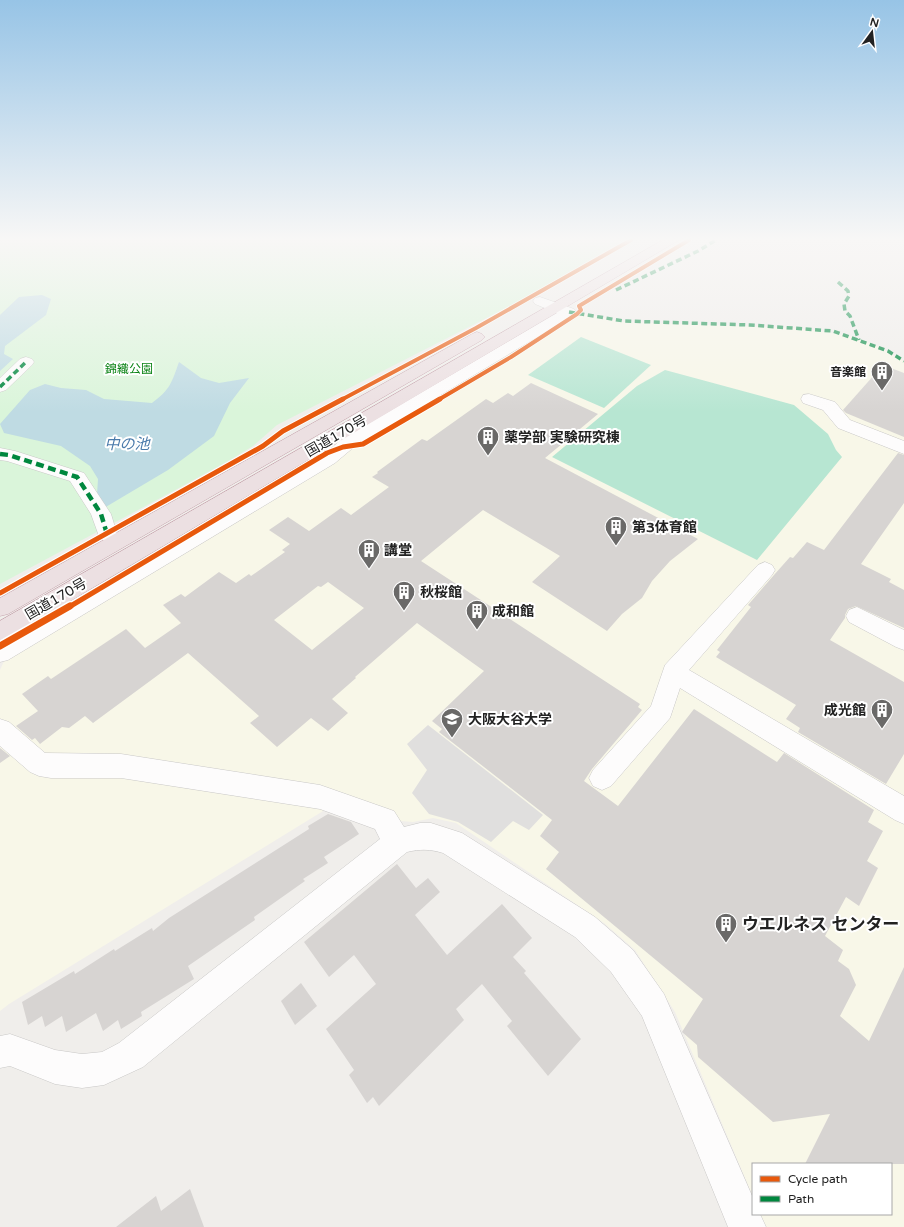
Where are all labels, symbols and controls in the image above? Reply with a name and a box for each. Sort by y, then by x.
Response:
north arrow [852,12,892,52]
text: N [869,15,880,30]
building icon: 音楽館 [869,359,895,392]
park label: 錦織公園 [105,362,153,376]
place label: 音楽館 [830,365,866,379]
street label: 国道170号 [302,412,370,460]
building icon: 薬学部 実験研究棟 [475,424,501,457]
place label: 薬学部 実験研究棟 [504,429,620,446]
water label: 中の池 [104,435,151,453]
building icon: 第3体育館 [603,514,629,547]
place label: 第3体育館 [632,519,697,536]
building icon: 講堂 [356,537,382,570]
place label: 講堂 [384,542,412,559]
street label: 国道170号 [22,575,90,623]
building icon: 秋桜館 [391,579,417,612]
place label: 秋桜館 [420,584,462,601]
building icon: 成和館 [464,598,490,631]
place label: 成和館 [492,603,534,620]
building icon: 成光館 [869,697,895,730]
place label: 成光館 [824,702,866,719]
school or university icon: 大阪大谷大学 [439,706,465,739]
place label: 大阪大谷大学 [468,711,552,728]
building icon: ウエルネス センター [713,911,739,944]
place label: ウエルネス センター [742,914,899,935]
legend [752,1163,892,1215]
text: Cycle path [788,1172,847,1186]
text: Path [788,1192,814,1206]

